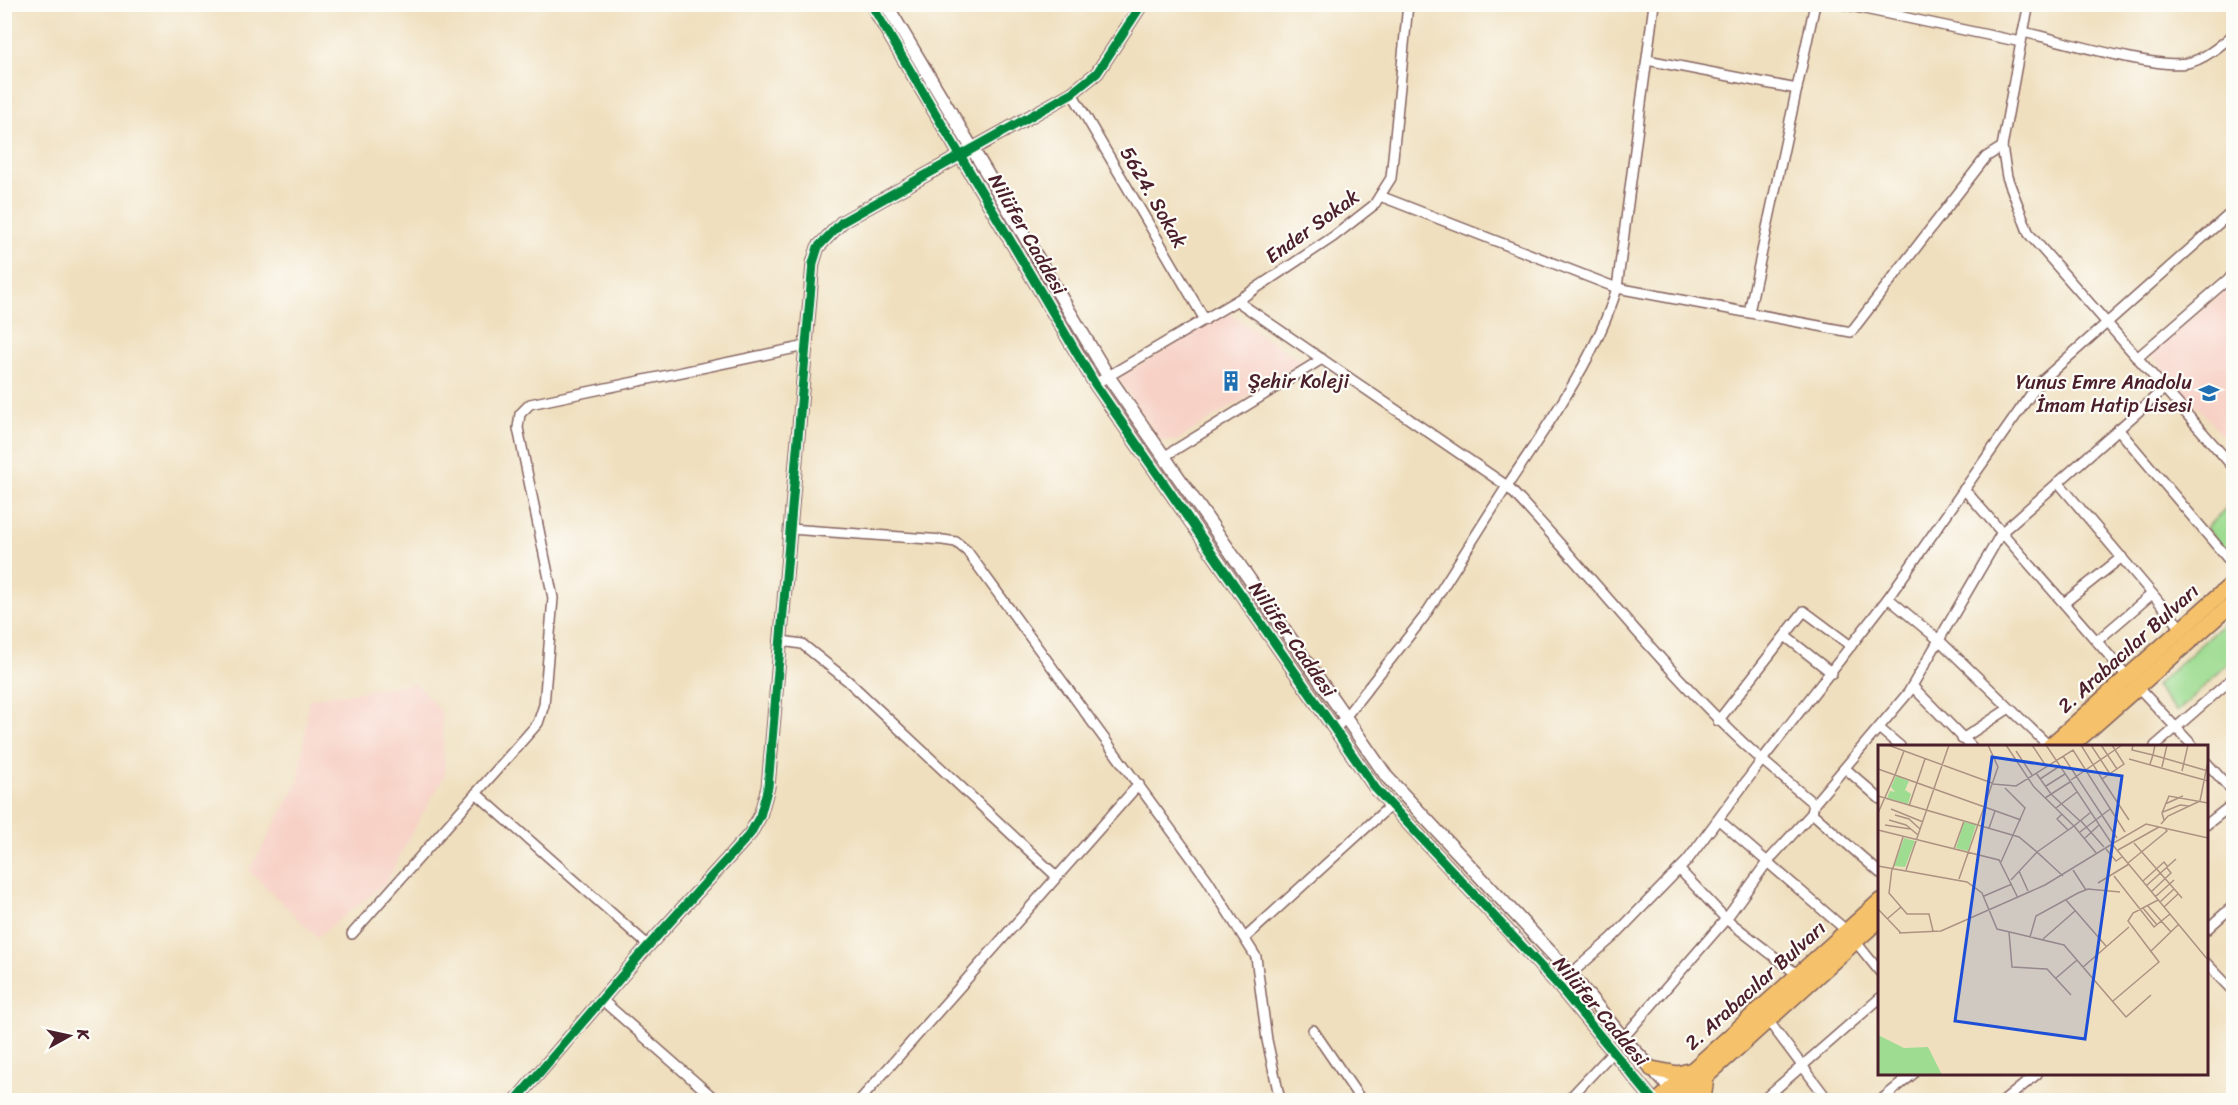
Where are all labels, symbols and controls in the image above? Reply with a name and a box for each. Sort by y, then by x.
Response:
street label: 5624. Sokak [1110,140,1197,255]
street label: Nilüfer Caddesi [978,167,1077,303]
street label: Ender Sokak [1257,180,1367,273]
place label: Şehir Koleji [1248,364,1351,399]
place label: Yunus Emre Anadolu İmam Hatip Lisesi [2016,365,2192,423]
building icon: Şehir Koleji [1219,369,1243,393]
school or university icon: Yunus Emre Anadolu İmam Hatip Lisesi [2197,381,2221,405]
street label: Nilüfer Caddesi [1239,574,1347,706]
street label: 2. Arabacılar Bulvarı [2049,575,2208,722]
inset map [1878,745,2208,1075]
street label: 2. Arabacılar Bulvarı [1676,912,1835,1059]
street label: Nilüfer Caddesi [1544,948,1659,1076]
north arrow [39,1006,99,1066]
text: K [68,1026,99,1042]

